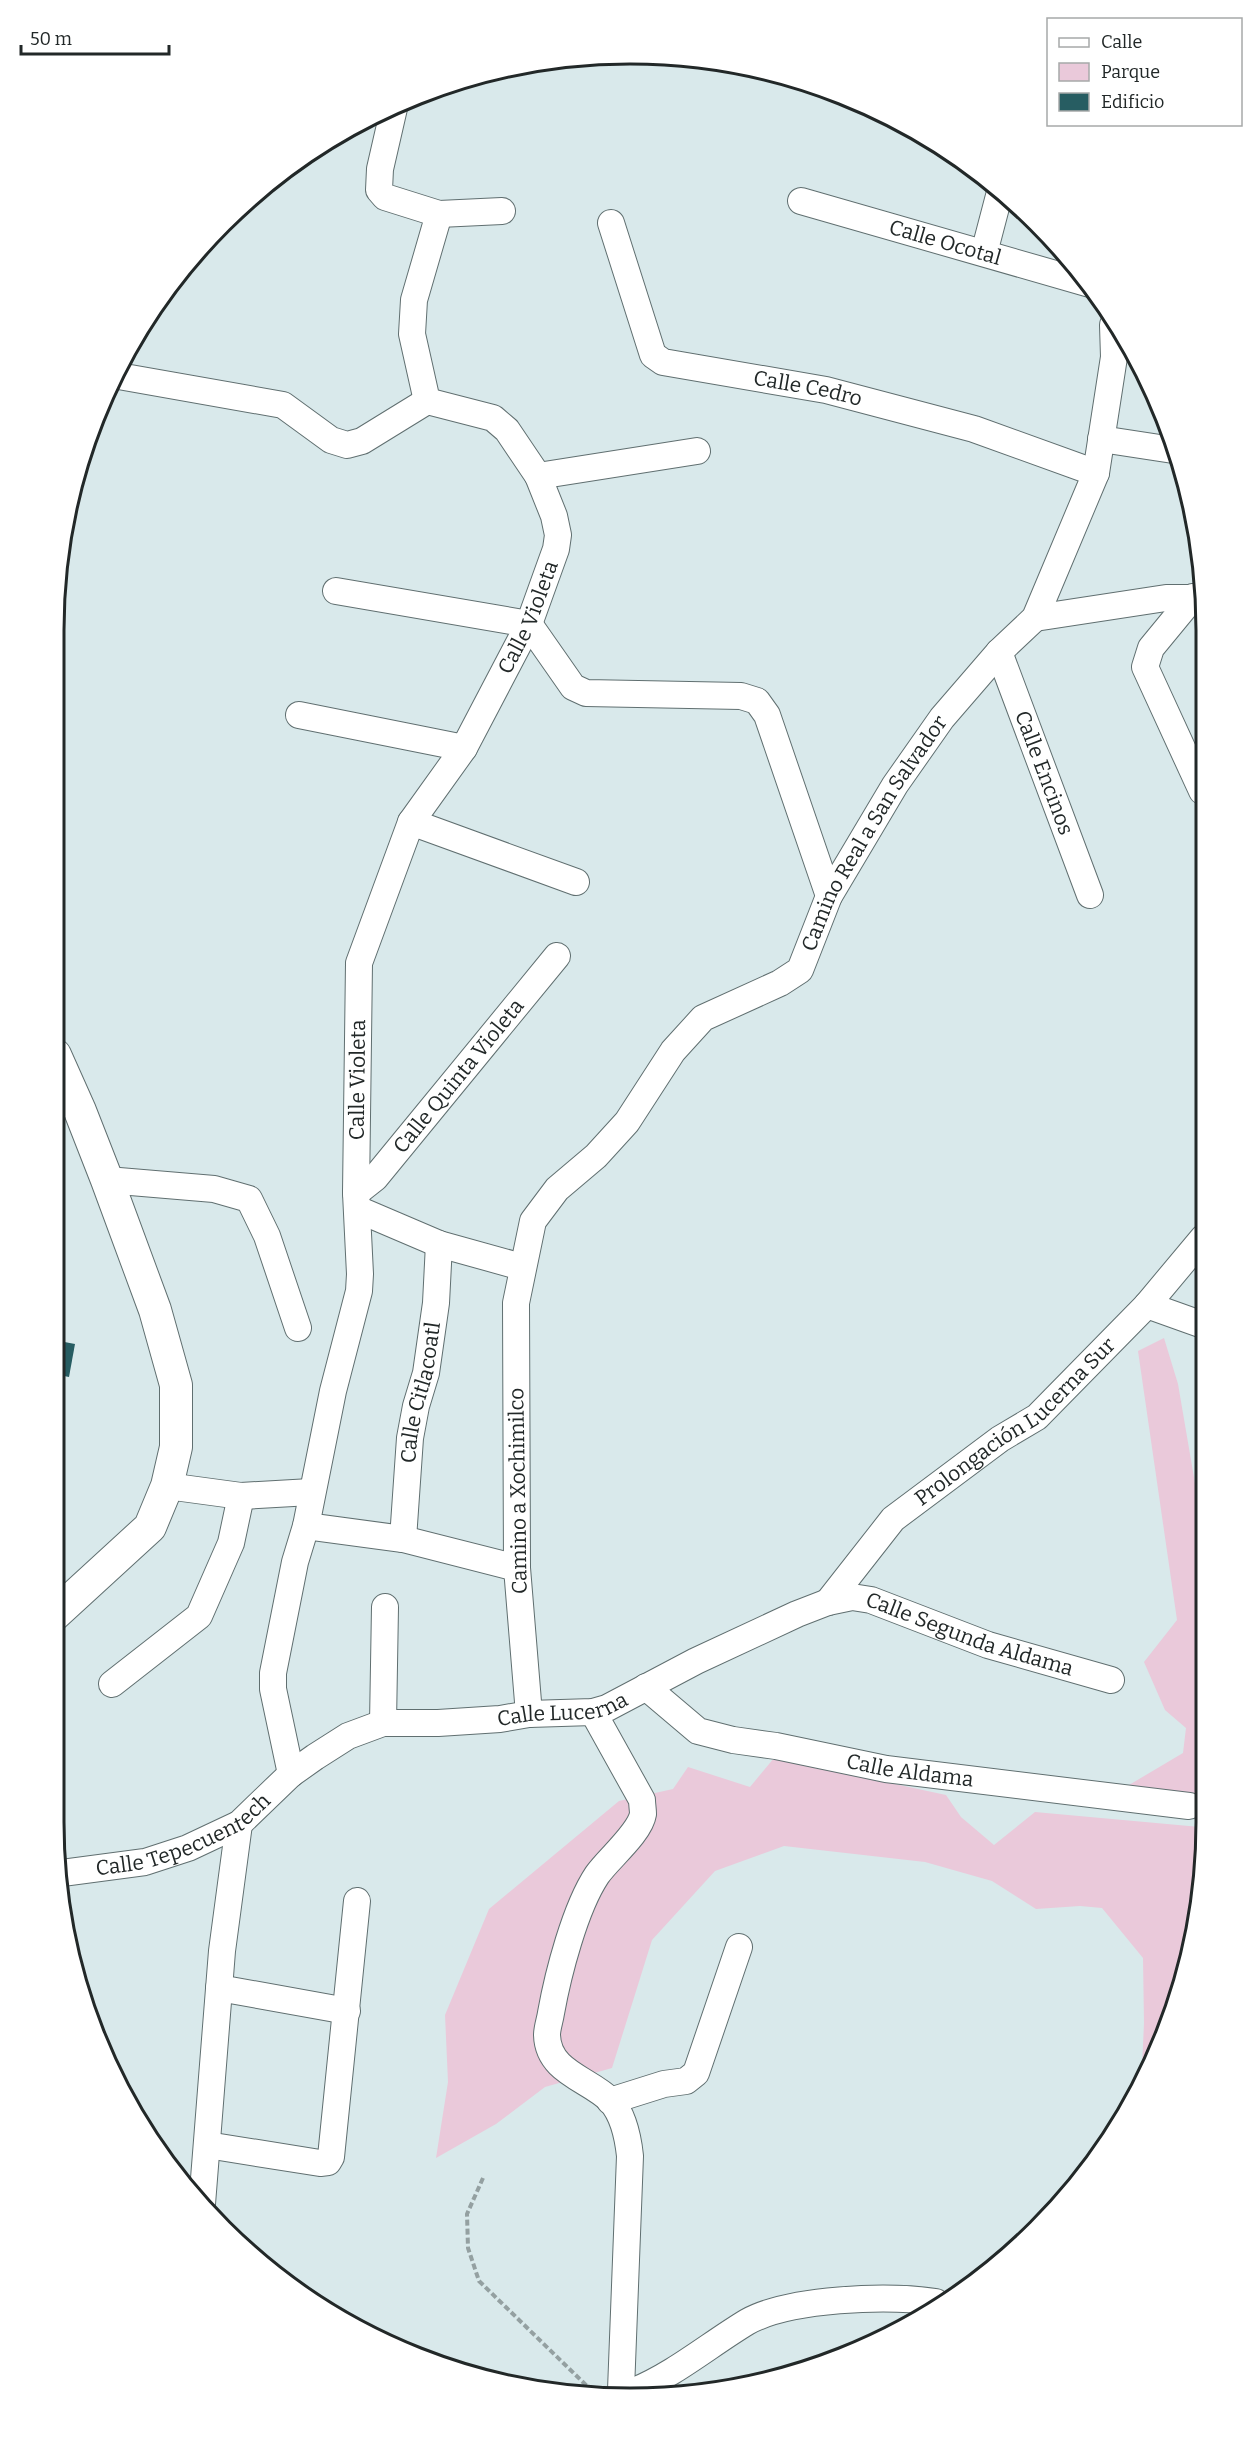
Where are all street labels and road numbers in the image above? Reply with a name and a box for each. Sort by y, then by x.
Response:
street label: Calle Ocotal [886,214,1004,271]
street label: Calle Cedro [752,365,865,412]
street label: Calle Violeta [492,557,564,678]
street label: Calle Encinos [1009,707,1079,839]
street label: Camino Real a San Salvador [796,710,953,955]
street label: Calle Quinta Violeta [388,993,530,1159]
street label: Calle Violeta [344,1019,371,1140]
street label: Calle Citlacoatl [395,1320,446,1464]
street label: Prolongación Lucerna Sur [909,1332,1121,1511]
street label: Camino a Xochimilco [503,1388,533,1594]
street label: Calle Segunda Aldama [862,1586,1077,1682]
street label: Calle Lucerna [495,1686,633,1732]
street label: Calle Aldama [844,1748,976,1793]
street label: Calle Tepecuentech [94,1788,276,1881]

